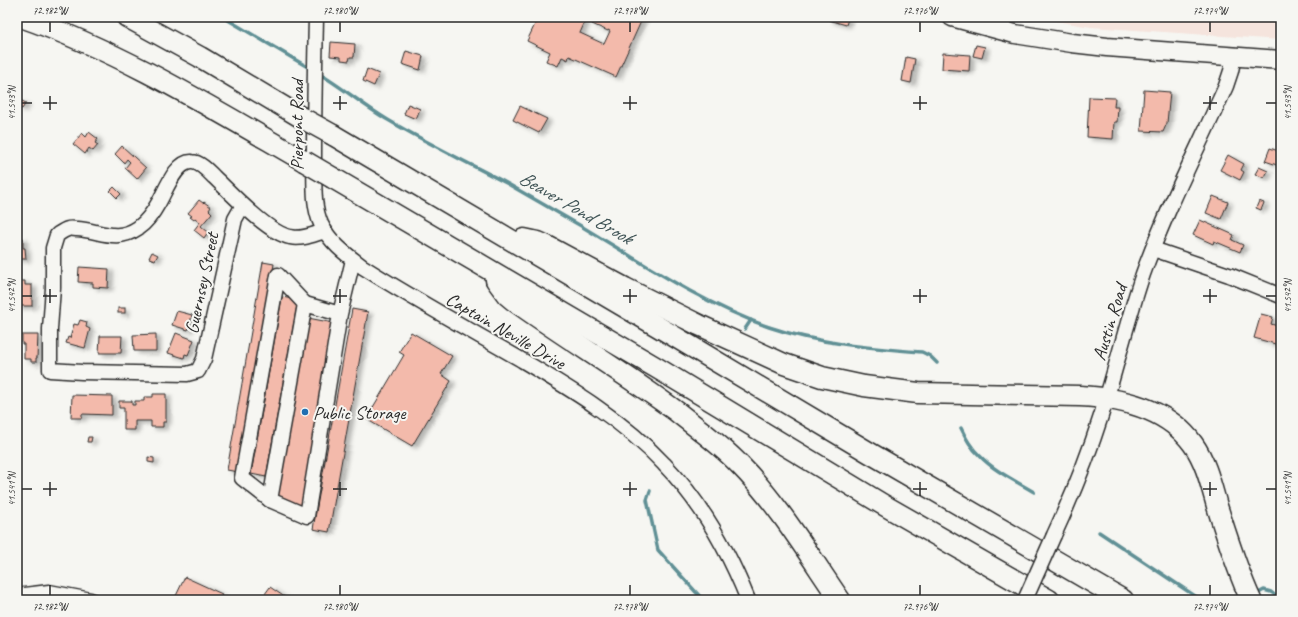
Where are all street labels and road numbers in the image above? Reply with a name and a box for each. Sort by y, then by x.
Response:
street label: Pierpont Road [285,76,309,170]
street label: Guernsey Street [180,229,225,336]
street label: Austin Road [1087,278,1134,363]
street label: Captain Neville Drive [441,287,571,376]

